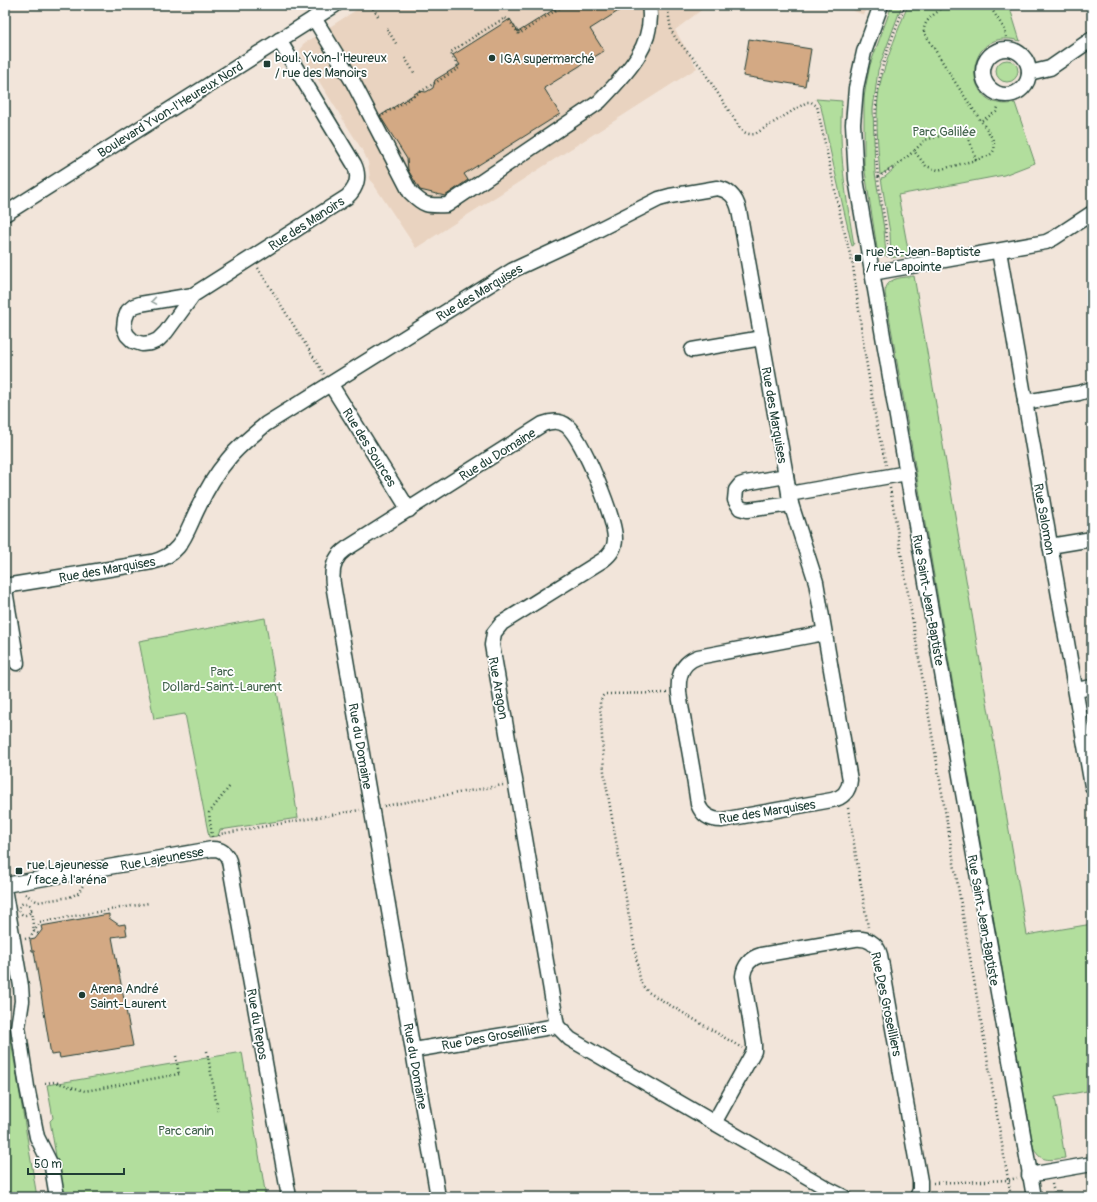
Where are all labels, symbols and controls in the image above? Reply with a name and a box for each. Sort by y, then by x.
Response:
place label: boul. Yvon-l'Heureux / rue des Manoirs [275,50,387,81]
place label: IGA supermarché [500,51,595,67]
marker: IGA supermarché [487,53,497,63]
street label: Boulevard Yvon-l'Heureux Nord [95,58,246,161]
marker: boul. Yvon-l'Heureux / rue des Manoirs [262,59,272,69]
park label: Parc Galilée [912,124,976,140]
street label: Rue des Manoirs [266,193,348,254]
place label: rue St-Jean-Baptiste / rue Lapointe [866,244,981,275]
marker: rue St-Jean-Baptiste / rue Lapointe [853,253,863,263]
street label: Rue des Marquises [433,261,526,325]
one-way arrow [151,296,157,305]
street label: Rue des Marquises [758,366,790,465]
street label: Rue des Sources [339,405,400,490]
street label: Rue du Domaine [456,425,539,485]
street label: Rue Salomon [1030,482,1058,556]
street label: Rue Saint-Jean-Baptiste [909,533,948,668]
street label: Rue des Marquises [58,554,157,586]
street label: Rue Aragon [485,656,511,721]
park label: Parc Dollard-Saint-Laurent [162,664,283,695]
street label: Rue du Domaine [345,702,376,791]
street label: Rue des Marquises [718,796,817,828]
street label: Rue Lajeunesse [119,844,206,874]
street label: Rue Saint-Jean-Baptiste [964,853,1003,988]
place label: rue Lajeunesse / face à l'aréna [27,857,109,888]
marker: rue Lajeunesse / face à l'aréna [14,866,24,876]
street label: Rue Des Groseilliers [867,951,905,1058]
place label: Arena André Saint-Laurent [90,981,167,1012]
street label: Rue du Repos [243,987,271,1061]
marker: Arena André Saint-Laurent [77,990,87,1000]
street label: Rue Des Groseilliers [440,1020,548,1054]
street label: Rue du Domaine [400,1022,431,1111]
park label: Parc canin [158,1123,214,1139]
scale bar [28,1150,124,1176]
text: 50 m [34,1157,62,1172]

